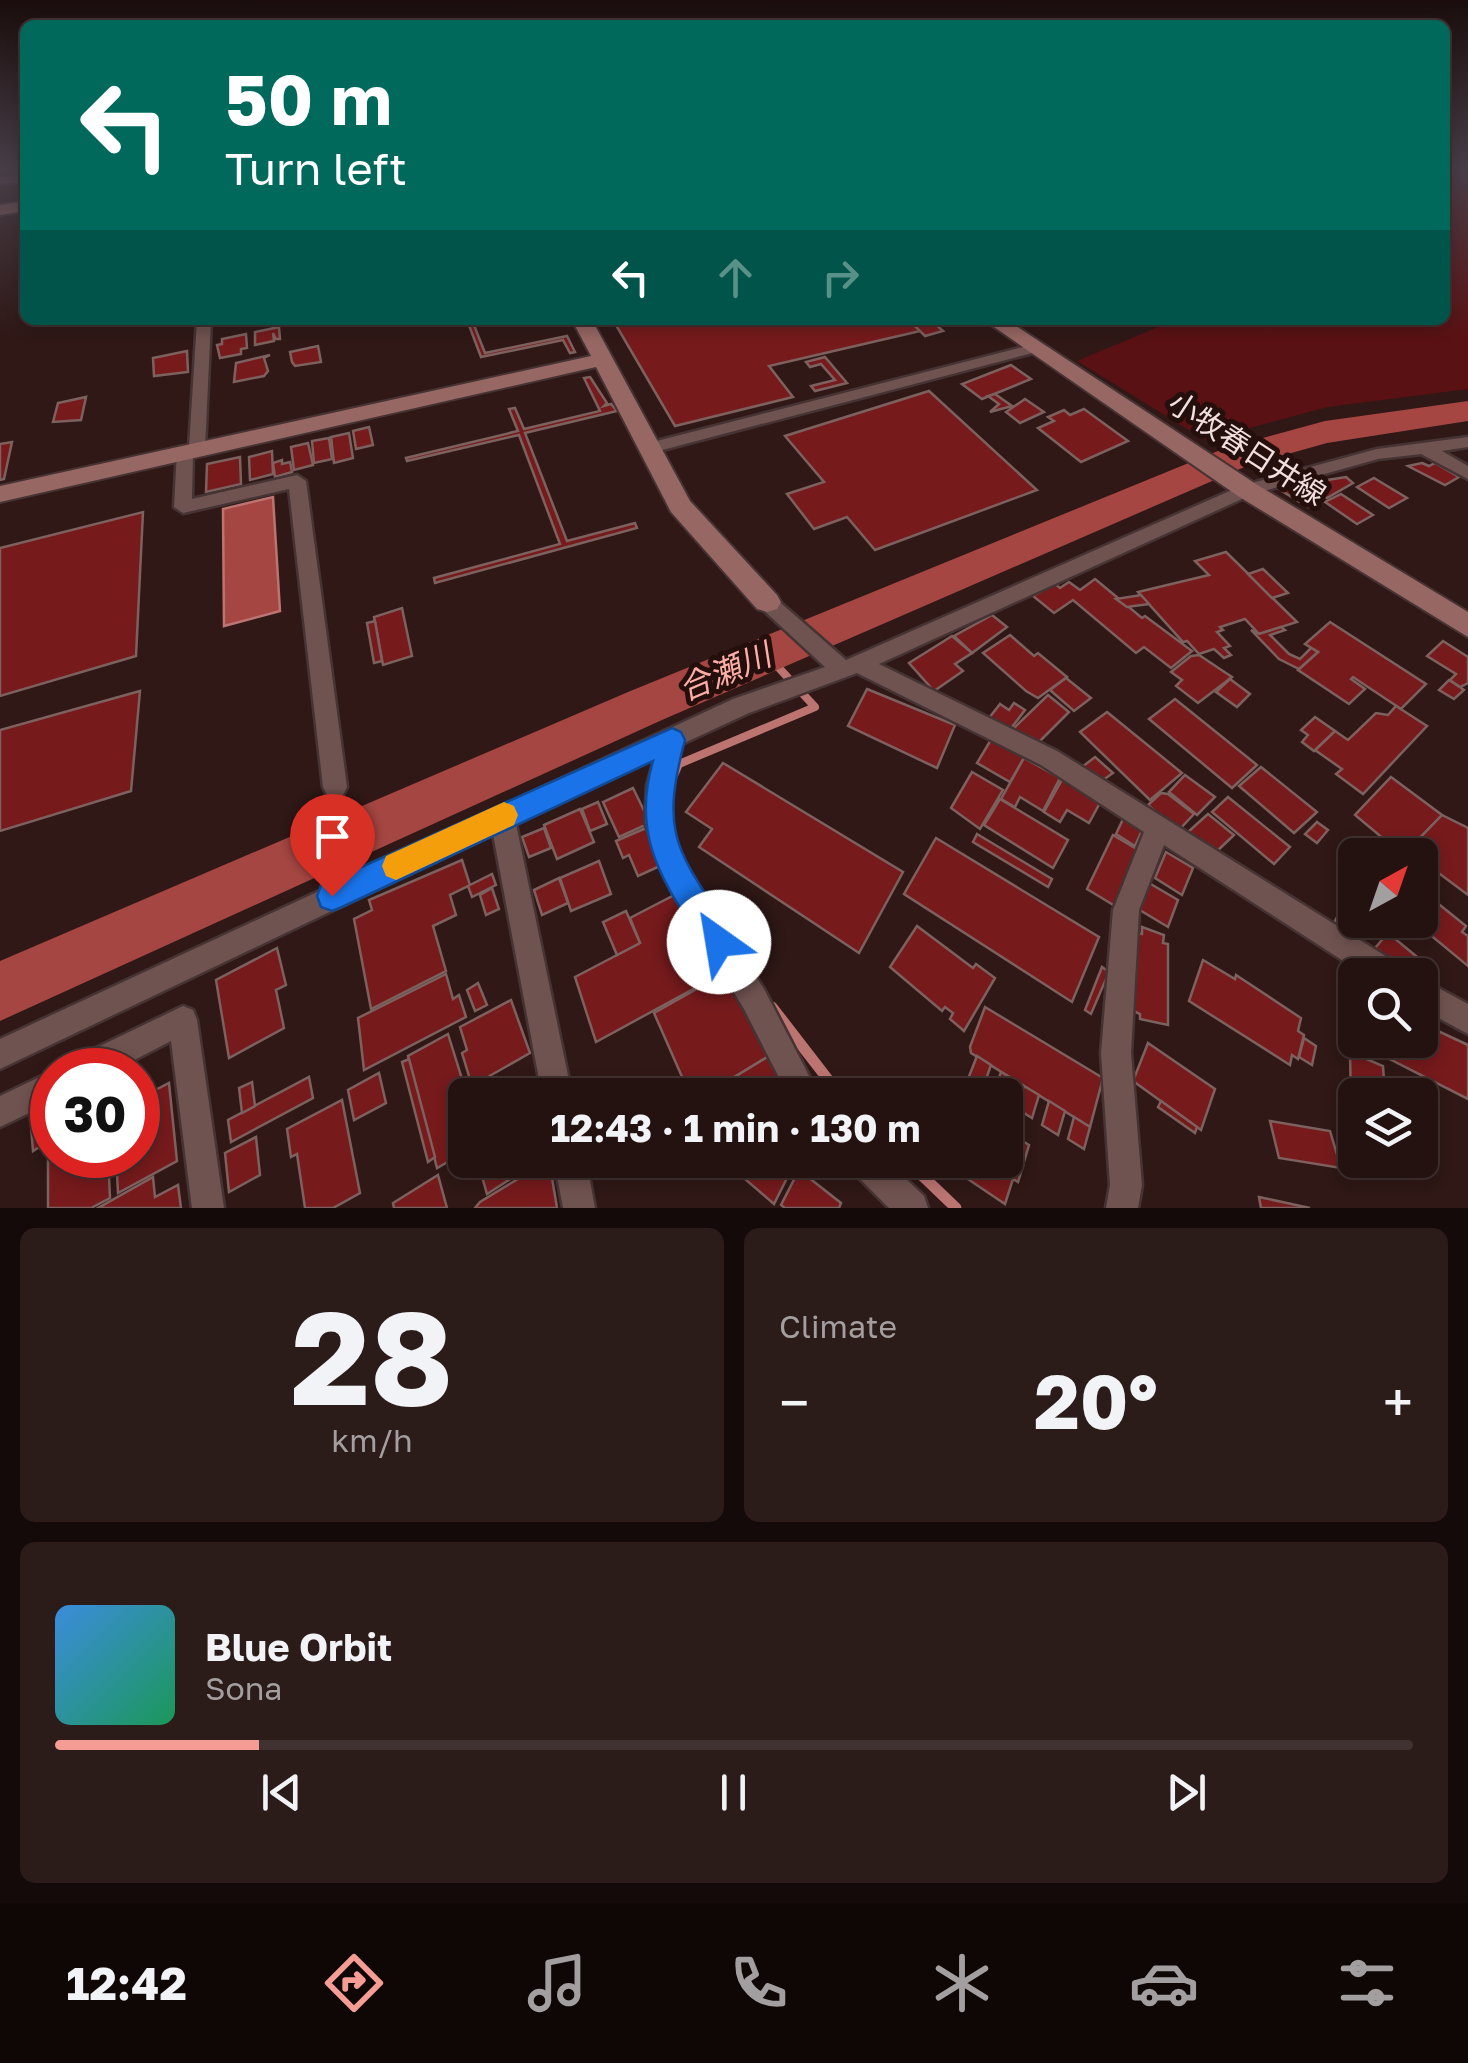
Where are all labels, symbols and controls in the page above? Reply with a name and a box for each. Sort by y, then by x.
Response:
text: 50 m [225,56,392,140]
icon: left [60,60,190,190]
text: Turn left [225,141,407,195]
icon: left [603,250,658,305]
icon: ahead [708,250,763,305]
icon: right [813,250,868,305]
street label: 小牧春日井線 [1162,384,1333,512]
water label: 合瀬川 [673,634,779,707]
pin [290,794,375,897]
icon: arrive [305,809,360,864]
north arrow [1338,838,1438,938]
map controls [1338,838,1438,1178]
position arrow [667,890,771,994]
button: search [1338,958,1438,1058]
speed limit sign: 30 [30,1048,160,1178]
button: layers [1338,1078,1438,1178]
text: 12:43 · 1 min · 130 m [550,1105,921,1150]
text: 28 [291,1278,453,1434]
text: Climate [779,1307,897,1345]
text: 20° [1034,1355,1158,1446]
text: − [779,1369,809,1435]
text: + [1383,1369,1413,1435]
text: km/h [331,1421,413,1459]
text: Blue Orbit [205,1624,392,1669]
text: Sona [205,1669,282,1707]
icon: previous [254,1765,309,1820]
icon: pause [706,1765,761,1820]
icon: next [1159,1765,1214,1820]
icon: directions [319,1948,389,2018]
icon: music [522,1948,592,2018]
icon: phone [724,1948,794,2018]
icon: climate [927,1948,997,2018]
icon: car [1129,1948,1199,2018]
icon: filters [1332,1948,1402,2018]
text: 12:42 [66,1956,187,2010]

